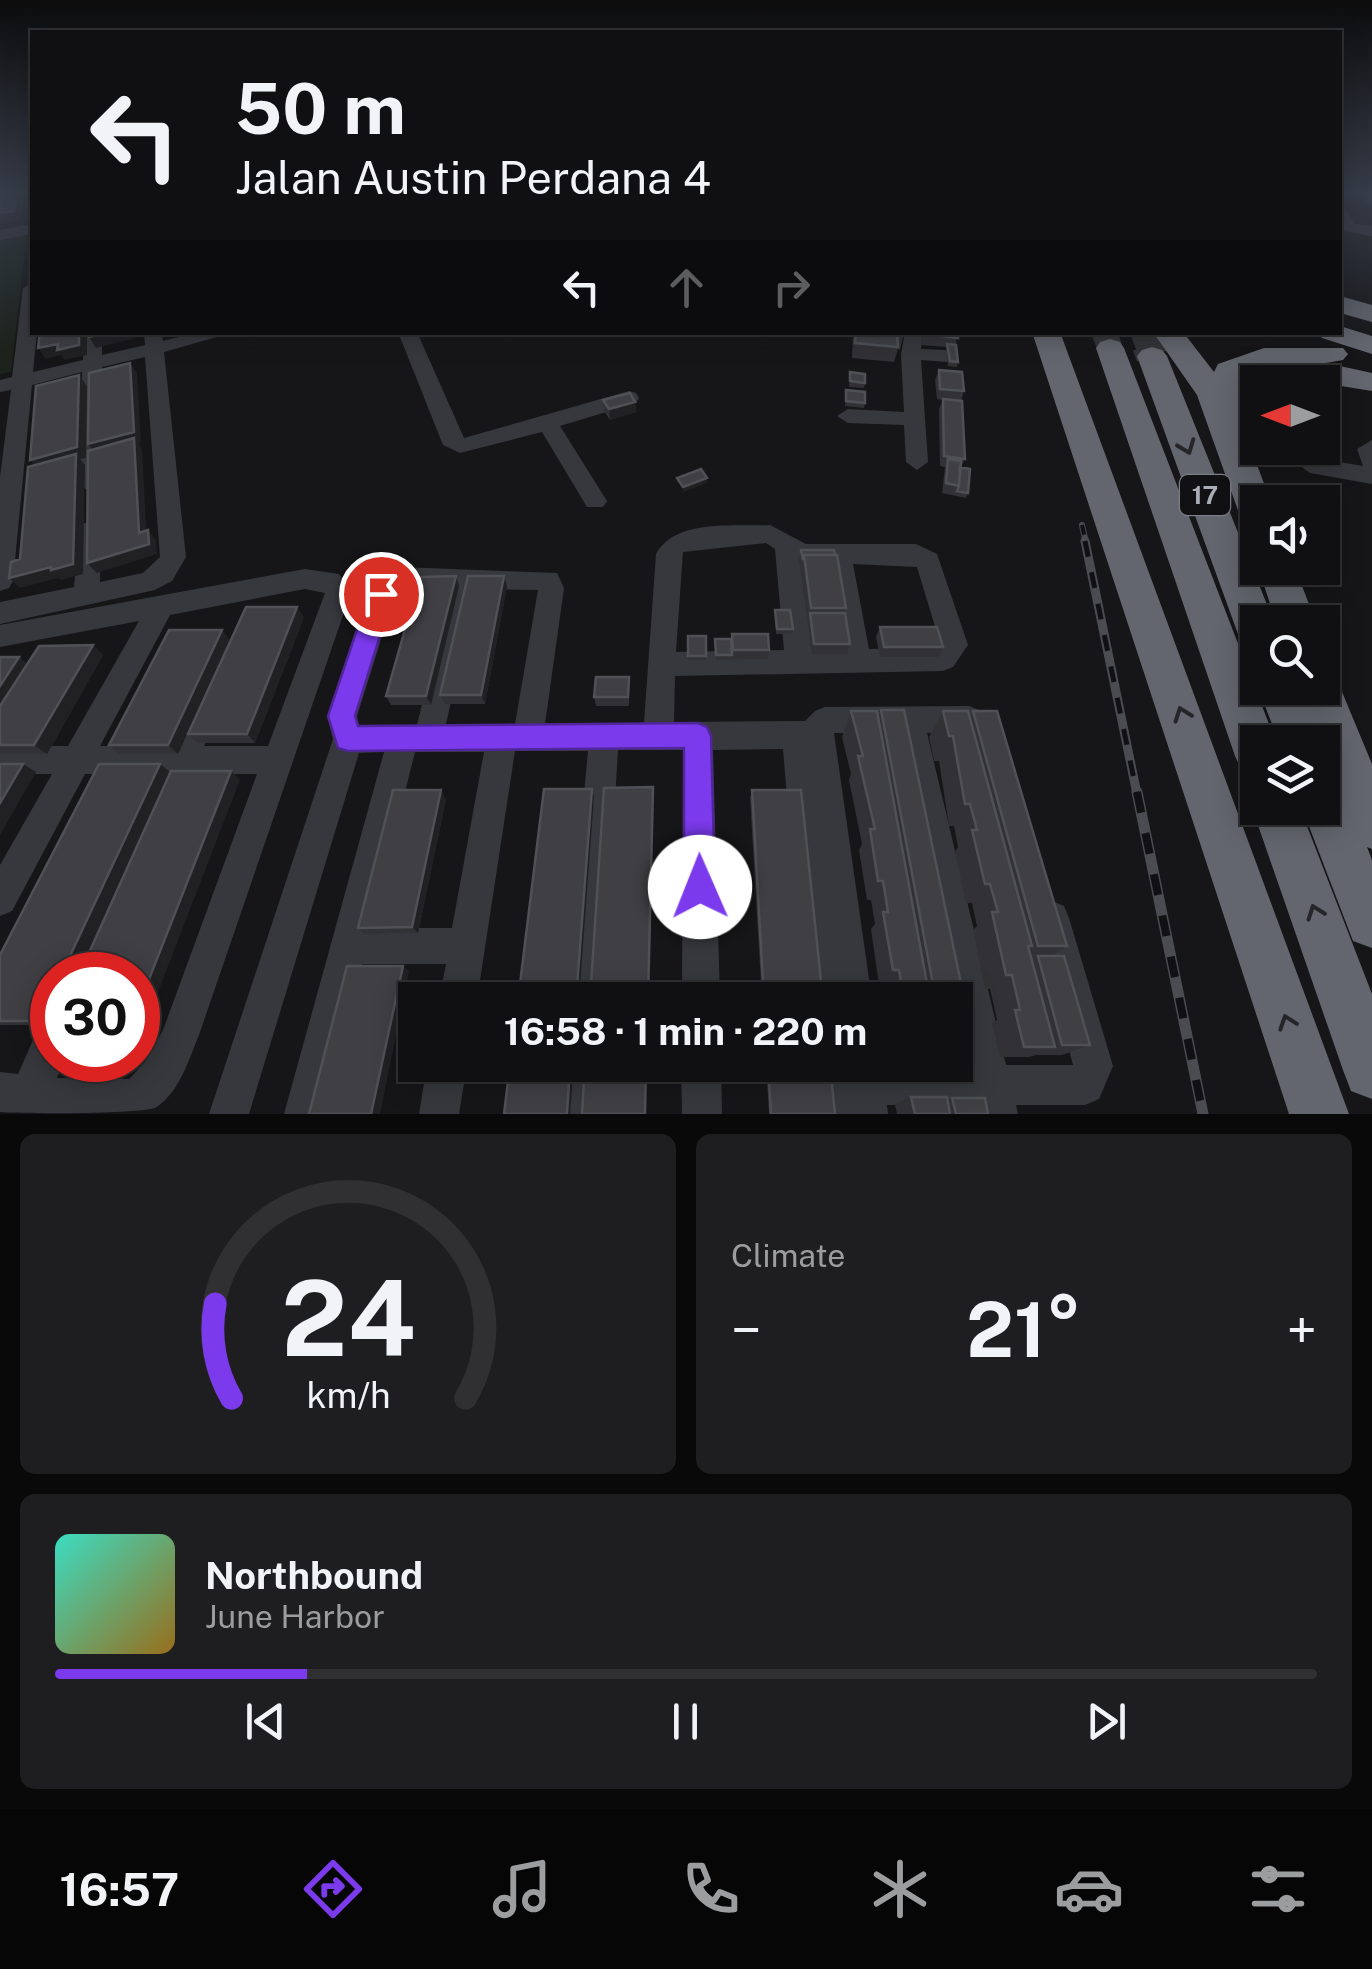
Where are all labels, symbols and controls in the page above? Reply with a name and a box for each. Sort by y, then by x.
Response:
text: 50 m [235,67,406,150]
icon: left [70,70,200,200]
text: Jalan Austin Perdana 4 [235,151,711,204]
icon: left [554,260,609,315]
icon: ahead [659,260,714,315]
icon: right [764,260,819,315]
north arrow [1240,365,1340,465]
map controls [1240,365,1340,825]
one-way arrow [1175,437,1195,455]
road number: 17 [1180,475,1230,515]
button: sound [1240,485,1340,585]
pin [339,552,424,637]
icon: arrive [354,567,409,622]
button: search [1240,605,1340,705]
one-way arrow [1173,707,1194,724]
button: layers [1240,725,1340,825]
position arrow [648,835,752,939]
one-way arrow [1306,905,1327,922]
speed limit sign: 30 [30,952,160,1082]
text: 16:58 · 1 min · 220 m [504,1009,867,1054]
one-way arrow [1279,1014,1299,1031]
text: Climate [731,1237,845,1274]
text: 24 [281,1257,415,1379]
text: 21° [966,1286,1082,1374]
text: − [731,1298,762,1362]
text: + [1287,1298,1317,1362]
text: km/h [306,1374,390,1416]
text: Northbound [205,1553,423,1598]
text: June Harbor [205,1598,385,1635]
icon: previous [238,1694,293,1749]
icon: pause [658,1694,713,1749]
icon: next [1079,1694,1134,1749]
icon: directions [298,1854,368,1924]
icon: music [487,1854,557,1924]
icon: phone [676,1854,746,1924]
icon: climate [865,1854,935,1924]
icon: car [1054,1854,1124,1924]
icon: filters [1243,1854,1313,1924]
text: 16:57 [59,1863,179,1916]

